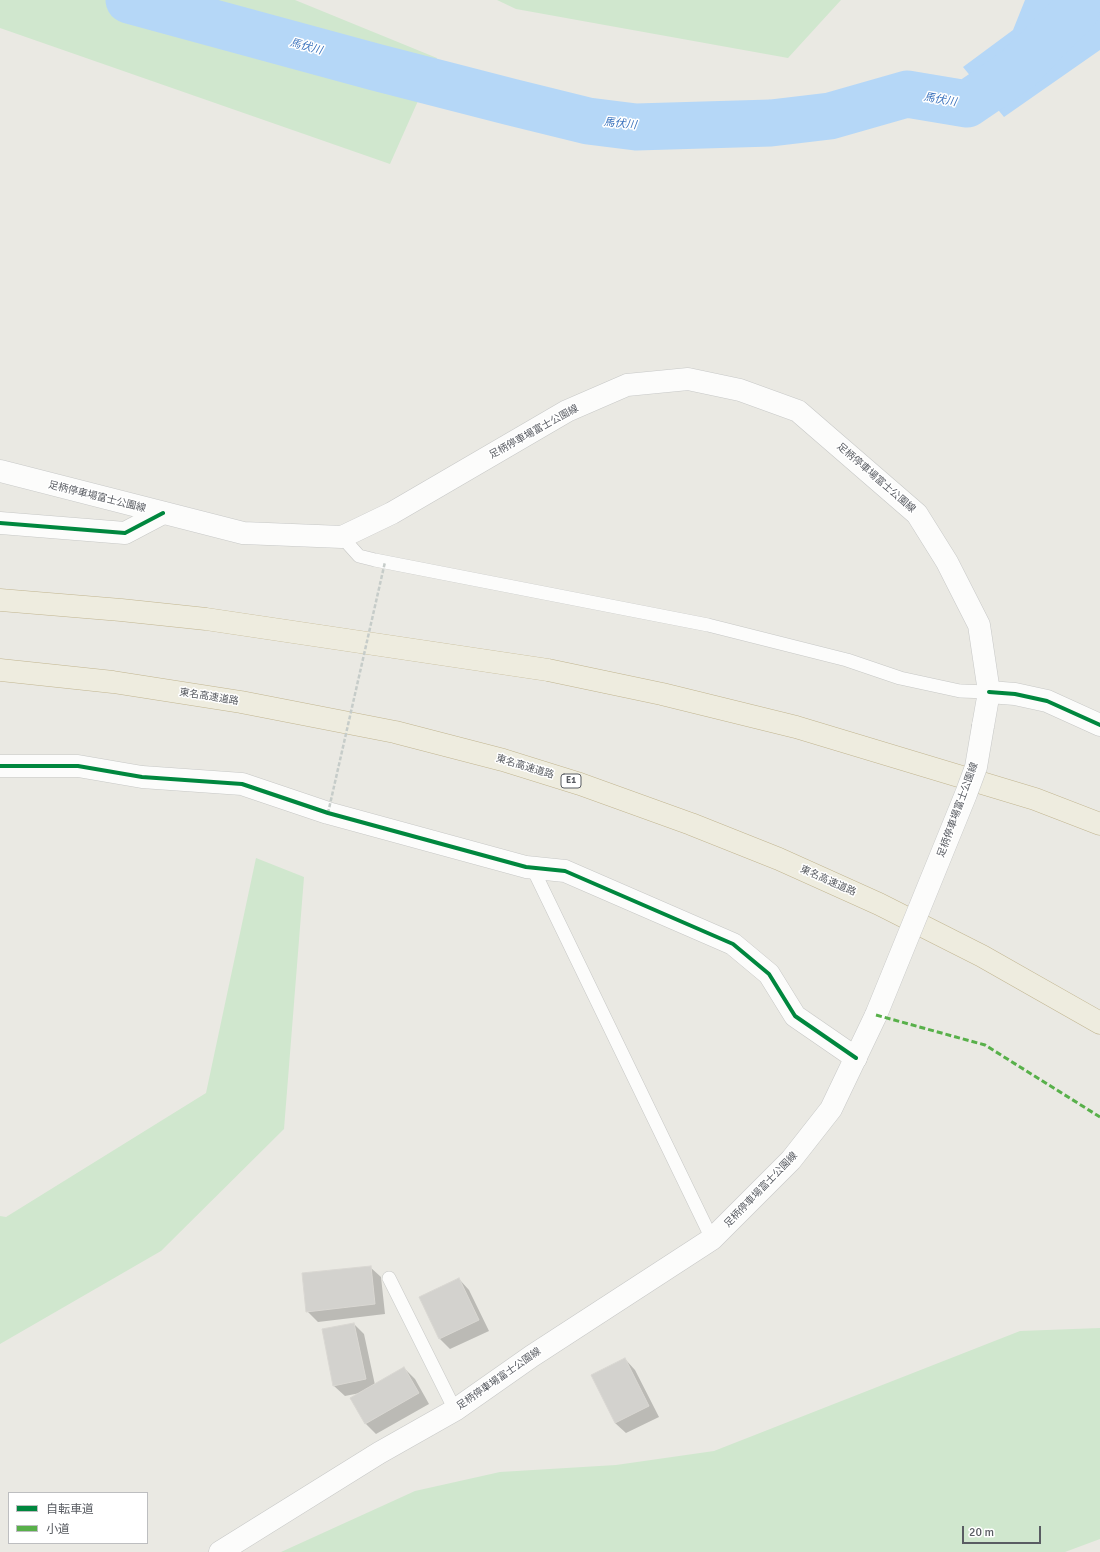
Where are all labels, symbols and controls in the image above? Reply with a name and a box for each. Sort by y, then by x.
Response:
water label: 馬伏川 [288,36,324,58]
water label: 馬伏川 [923,91,957,109]
water label: 馬伏川 [603,116,637,132]
street label: 足柄停車場富士公園線 [487,403,581,461]
street label: 足柄停車場富士公園線 [834,441,918,515]
street label: 足柄停車場富士公園線 [47,479,147,515]
street label: 東名高速道路 [178,686,240,708]
street label: 東名高速道路 [495,752,555,782]
street label: 足柄停車場富士公園線 [935,761,981,859]
road number: E1 [561,774,581,788]
street label: 東名高速道路 [798,863,858,899]
street label: 足柄停車場富士公園線 [722,1150,800,1230]
street label: 足柄停車場富士公園線 [455,1345,543,1413]
legend [8,1492,148,1544]
text: 自転車道 [46,1502,94,1517]
scale bar [964,1518,1043,1544]
text: 小道 [46,1522,70,1537]
text: 20 m [969,1525,994,1540]

